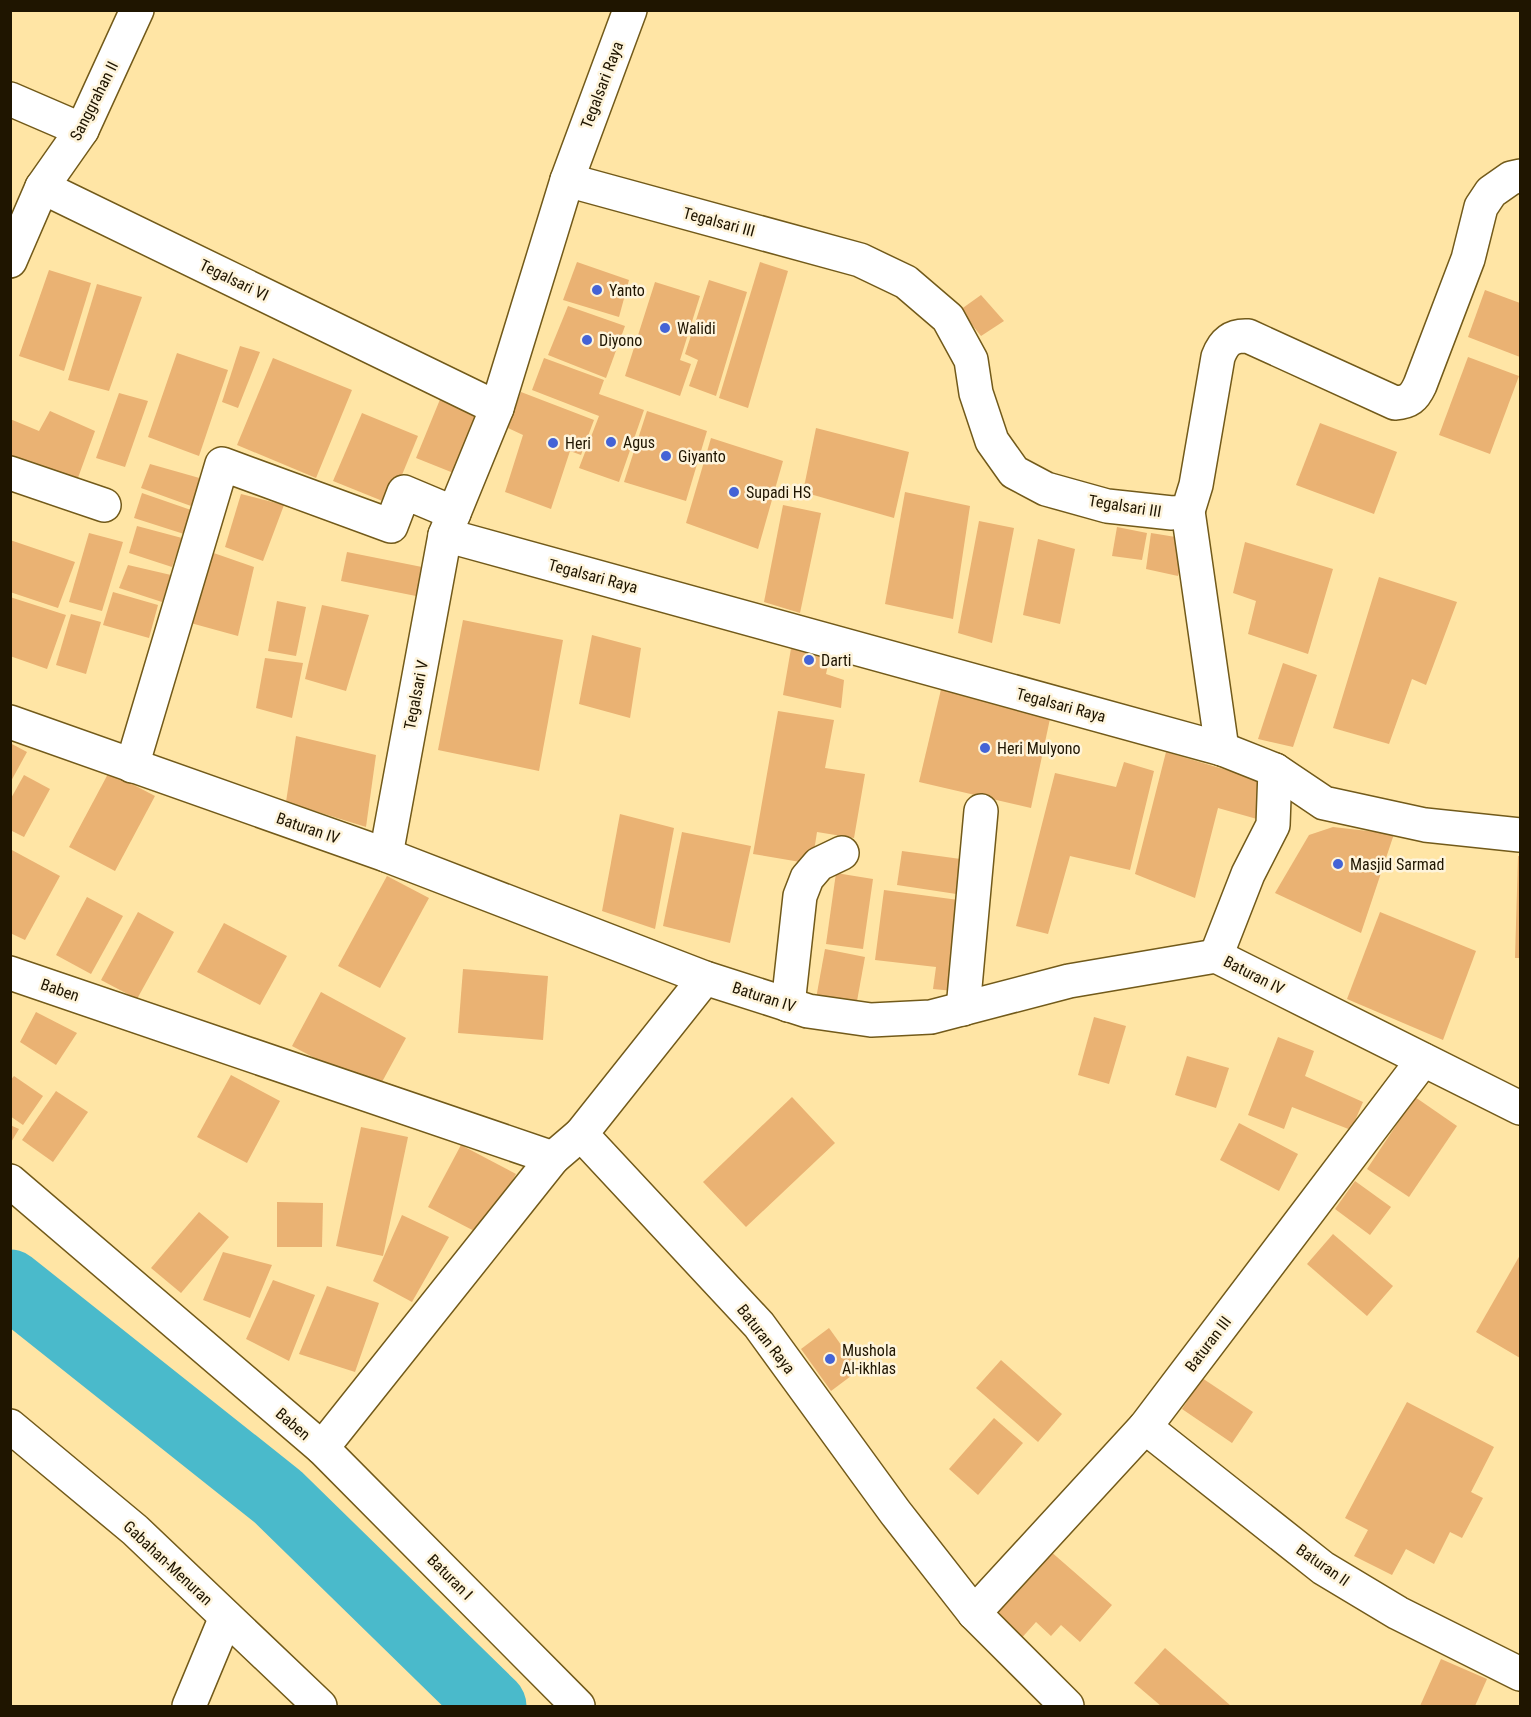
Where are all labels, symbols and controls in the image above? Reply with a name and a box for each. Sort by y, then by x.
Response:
street label: Tegalsari Raya [577,39,627,131]
street label: Sanggrahan II [66,58,122,144]
street label: Tegalsari III [681,203,757,241]
street label: Tegalsari VI [196,255,272,305]
place label: Yanto [609,281,645,300]
marker: Yanto [590,283,604,297]
place label: Walidi [677,319,716,338]
marker: Walidi [658,321,672,335]
place label: Diyono [599,331,642,350]
marker: Diyono [580,333,594,347]
place label: Agus [623,433,655,452]
place label: Heri [565,434,591,453]
marker: Agus [604,435,618,449]
marker: Heri [546,436,560,450]
place label: Giyanto [678,447,726,466]
marker: Giyanto [659,449,673,463]
place label: Supadi HS [746,483,811,502]
marker: Supadi HS [727,485,741,499]
street label: Tegalsari III [1087,491,1163,521]
street label: Tegalsari Raya [546,555,640,597]
place label: Darti [821,651,851,670]
marker: Darti [802,653,816,667]
street label: Tegalsari V [400,659,432,731]
street label: Tegalsari Raya [1014,684,1108,726]
place label: Heri Mulyono [997,739,1081,758]
marker: Heri Mulyono [978,741,992,755]
street label: Baturan IV [274,808,342,848]
place label: Masjid Sarmad [1350,855,1444,874]
marker: Masjid Sarmad [1331,857,1345,871]
street label: Baturan IV [1221,952,1288,998]
street label: Baben [38,975,82,1005]
street label: Baturan IV [730,978,798,1016]
street label: Baturan Raya [733,1301,799,1377]
street label: Baturan III [1181,1313,1235,1375]
place label: Mushola Al-ikhlas [842,1341,896,1378]
marker: Mushola Al-ikhlas [823,1352,837,1366]
street label: Baben [272,1404,314,1444]
street label: Gabahan-Menuran [120,1517,216,1609]
street label: Baturan II [1293,1540,1353,1590]
street label: Baturan I [423,1550,477,1604]

